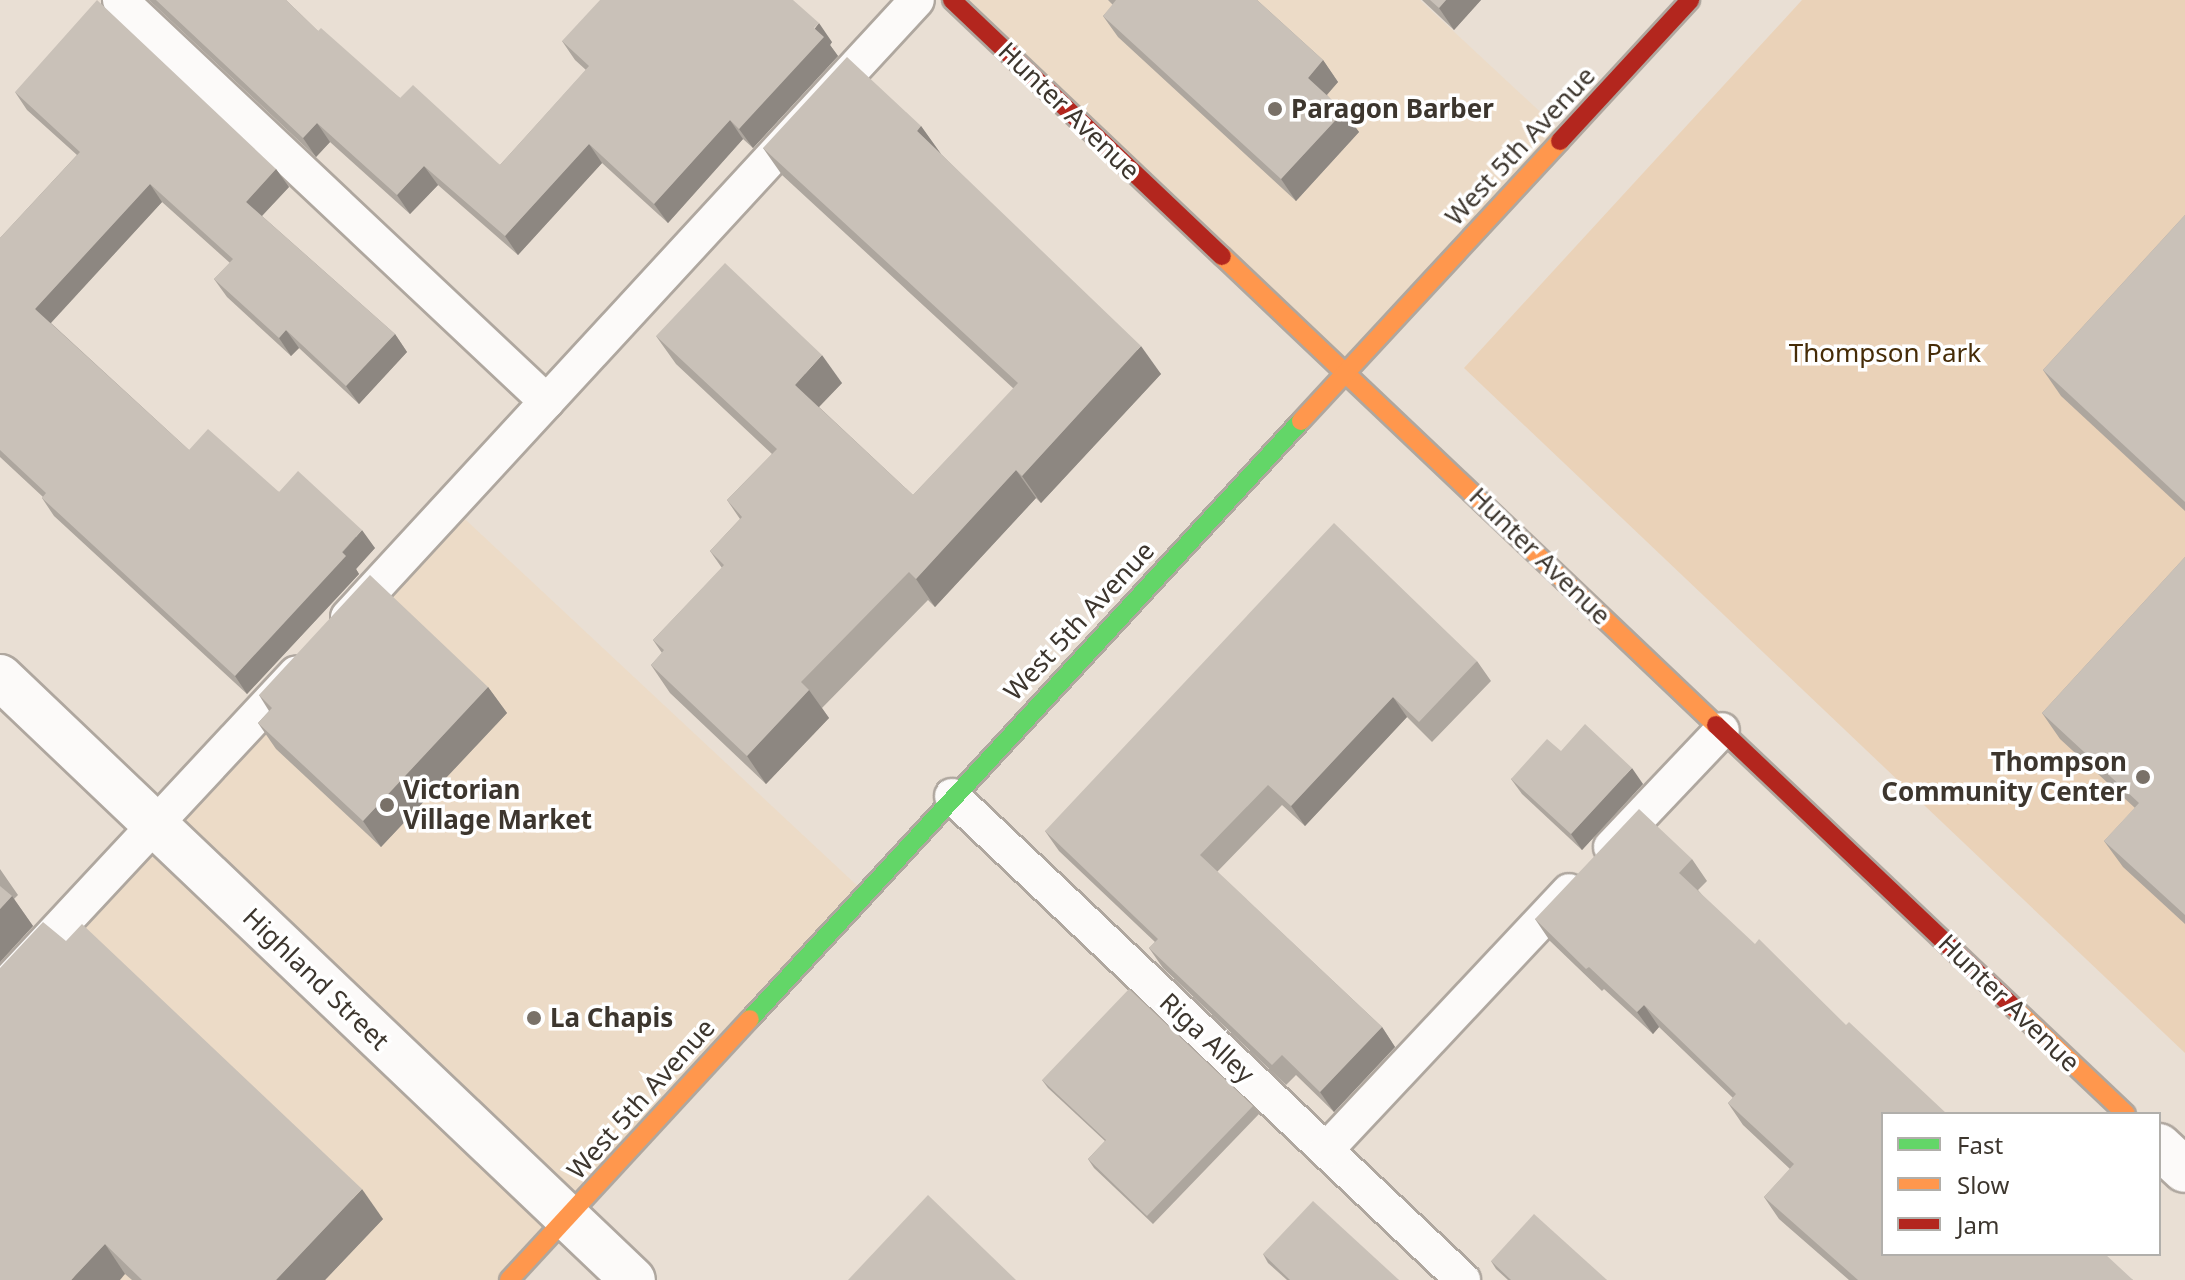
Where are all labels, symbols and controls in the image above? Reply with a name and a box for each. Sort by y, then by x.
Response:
street label: Hunter Avenue [992,36,1146,186]
street label: West 5th Avenue [1439,60,1601,232]
place label: Paragon Barber [1291,93,1494,125]
marker: Paragon Barber [1266,100,1284,118]
park label: Thompson Park [1789,337,1981,369]
street label: Hunter Avenue [1463,481,1617,631]
street label: West 5th Avenue [998,535,1160,707]
place label: Thompson Community Center [1881,746,2127,808]
marker: Thompson Community Center [2134,768,2152,786]
place label: Victorian Village Market [403,774,592,836]
marker: Victorian Village Market [378,796,396,814]
street label: Highland Street [237,902,395,1056]
street label: Hunter Avenue [1932,928,2086,1078]
street label: Riga Alley [1153,986,1261,1090]
place label: La Chapis [550,1002,673,1034]
marker: La Chapis [525,1009,543,1027]
street label: West 5th Avenue [561,1012,721,1186]
legend [1881,1112,2161,1256]
text: Fast [1957,1128,2003,1161]
text: Slow [1957,1168,2009,1201]
text: Jam [1957,1208,1999,1241]

